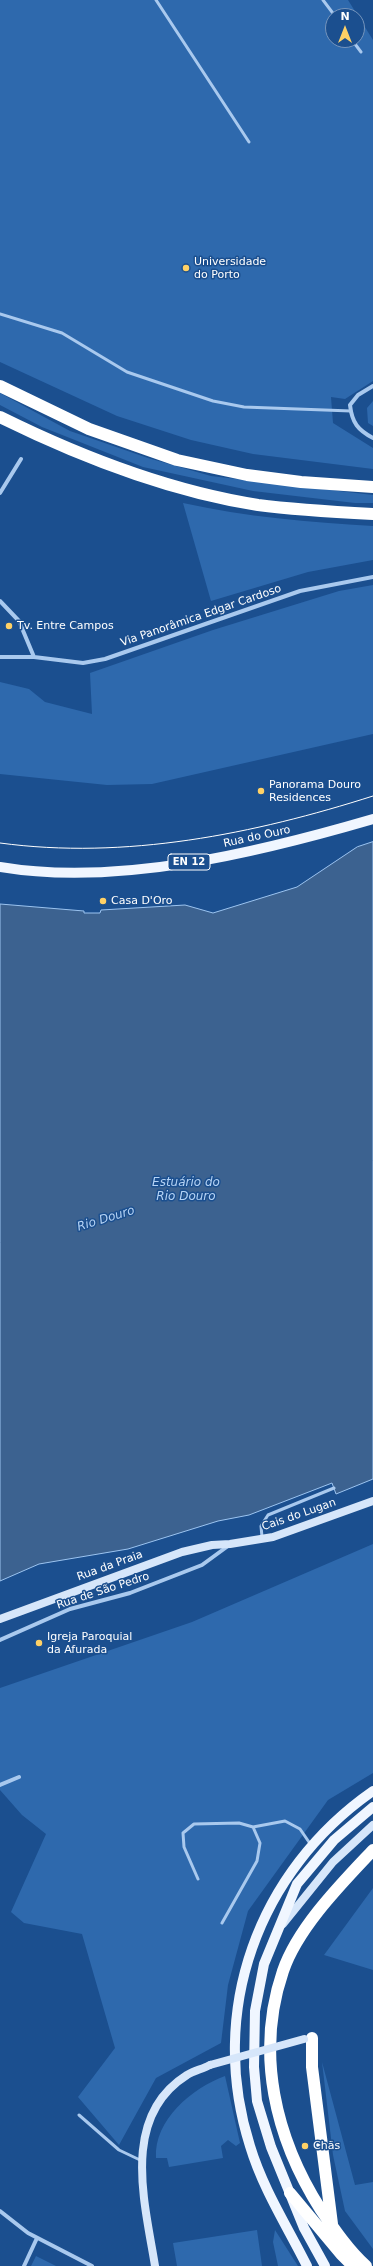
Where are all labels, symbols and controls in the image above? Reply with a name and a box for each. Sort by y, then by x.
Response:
north arrow [325,8,365,48]
text: N [340,10,350,23]
place label: Universidade do Porto [194,255,266,281]
marker: Universidade do Porto [181,263,191,273]
street label: Via Panorâmica Edgar Cardoso [119,582,283,650]
place label: Tv. Entre Campos [17,619,114,633]
marker: Tv. Entre Campos [4,621,14,631]
place label: Panorama Douro Residences [269,778,361,804]
marker: Panorama Douro Residences [256,786,266,796]
street label: Rua do Ouro [222,823,292,851]
road number: EN 12 [168,854,210,870]
place label: Casa D'Oro [111,894,173,908]
marker: Casa D'Oro [98,896,108,906]
water label: Estuário do Rio Douro [152,1176,220,1204]
water label: Rio Douro [76,1203,136,1235]
street label: Cais do Lugan [260,1496,338,1534]
street label: Rua da Praia [75,1548,145,1584]
street label: Rua de São Pedro [55,1570,151,1612]
place label: Igreja Paroquial da Afurada [47,1630,132,1656]
marker: Igreja Paroquial da Afurada [34,1638,44,1648]
place label: Chãs [313,2139,340,2153]
marker: Chãs [300,2141,310,2151]

